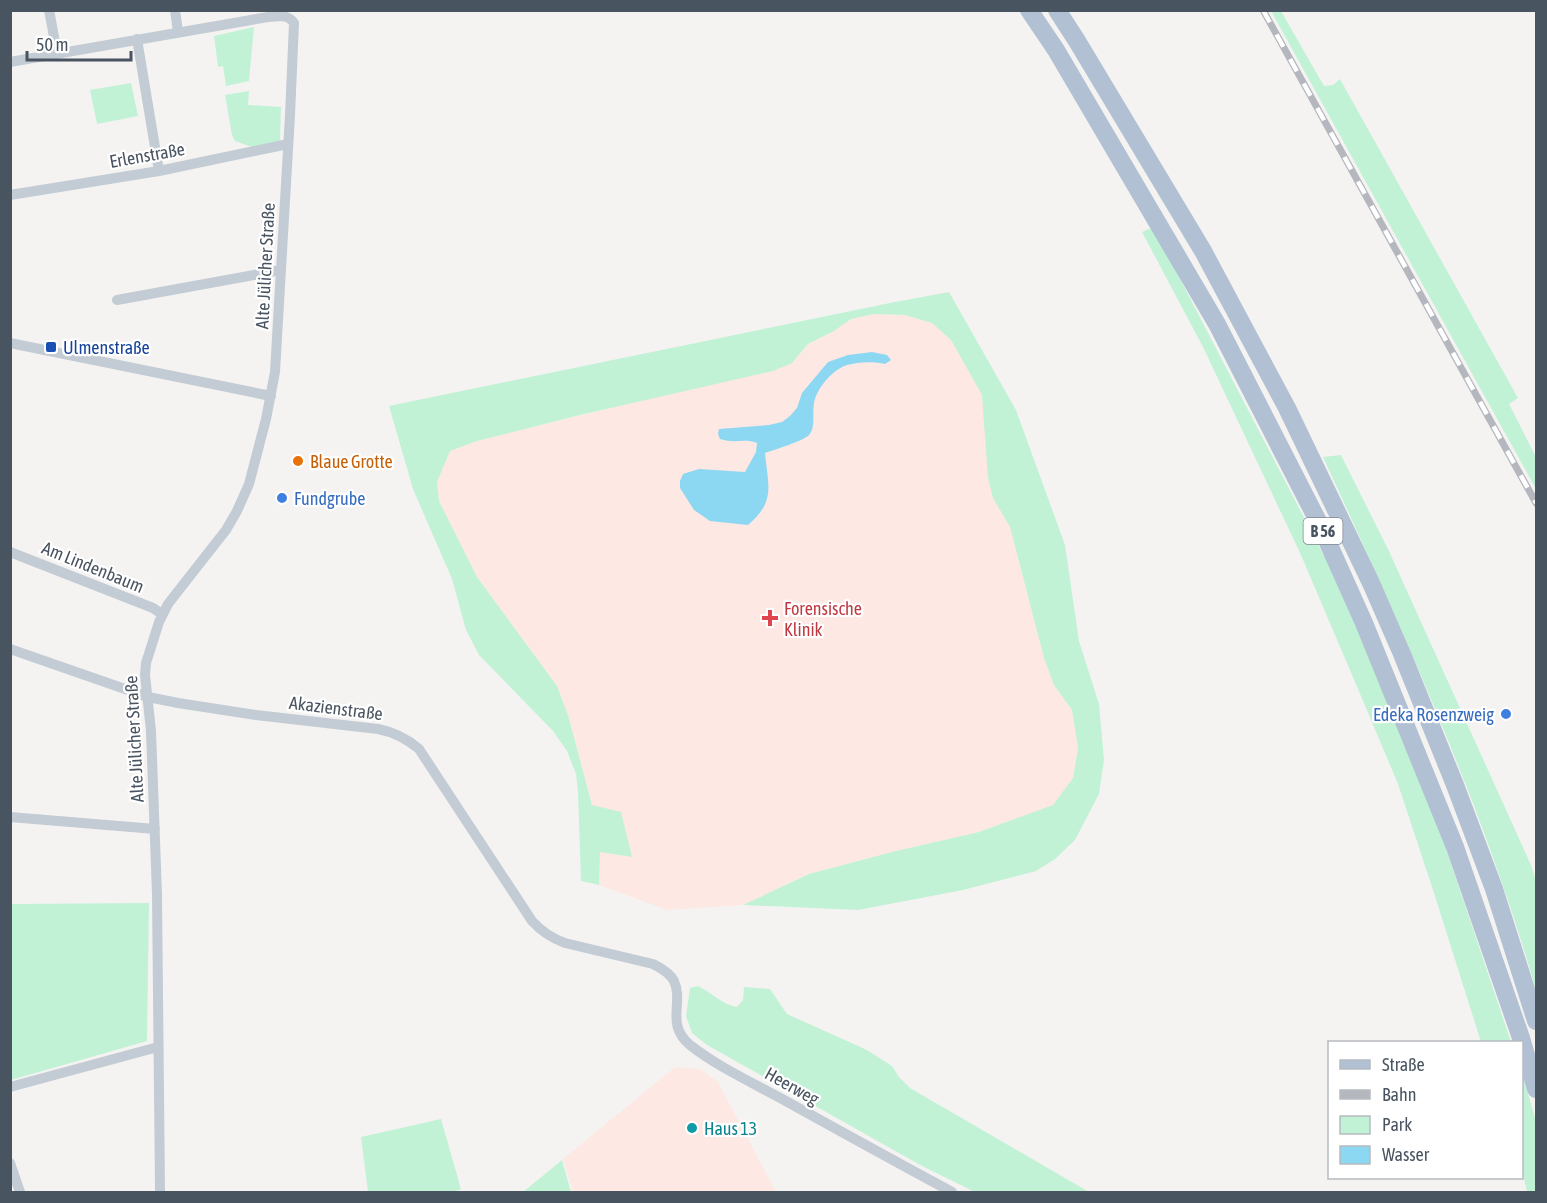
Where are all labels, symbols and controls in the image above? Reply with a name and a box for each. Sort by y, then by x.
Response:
scale bar [27,24,130,62]
text: 50 m [36,34,68,55]
street label: Erlenstraße [108,138,186,172]
street label: Alte Jülicher Straße [251,202,279,330]
place label: Ulmenstraße [63,337,150,358]
marker: Ulmenstraße [44,340,58,354]
place label: Blaue Grotte [310,451,393,472]
marker: Blaue Grotte [291,454,305,468]
place label: Fundgrube [294,488,365,509]
marker: Fundgrube [275,491,289,505]
road number: B 56 [1304,518,1342,544]
street label: Am Lindenbaum [39,537,147,597]
place label: Forensische Klinik [784,598,862,640]
marker: Forensische Klinik [761,609,779,627]
street label: Alte Jülicher Straße [120,675,148,803]
street label: Akazienstraße [288,692,384,724]
place label: Edeka Rosenzweig [1373,704,1494,725]
marker: Edeka Rosenzweig [1499,707,1513,721]
legend [1328,1041,1523,1179]
text: Straße [1382,1054,1425,1075]
street label: Heerweg [761,1063,823,1109]
text: Bahn [1382,1084,1416,1105]
text: Park [1382,1114,1412,1135]
place label: Haus 13 [704,1118,757,1139]
marker: Haus 13 [685,1121,699,1135]
text: Wasser [1382,1144,1430,1165]

